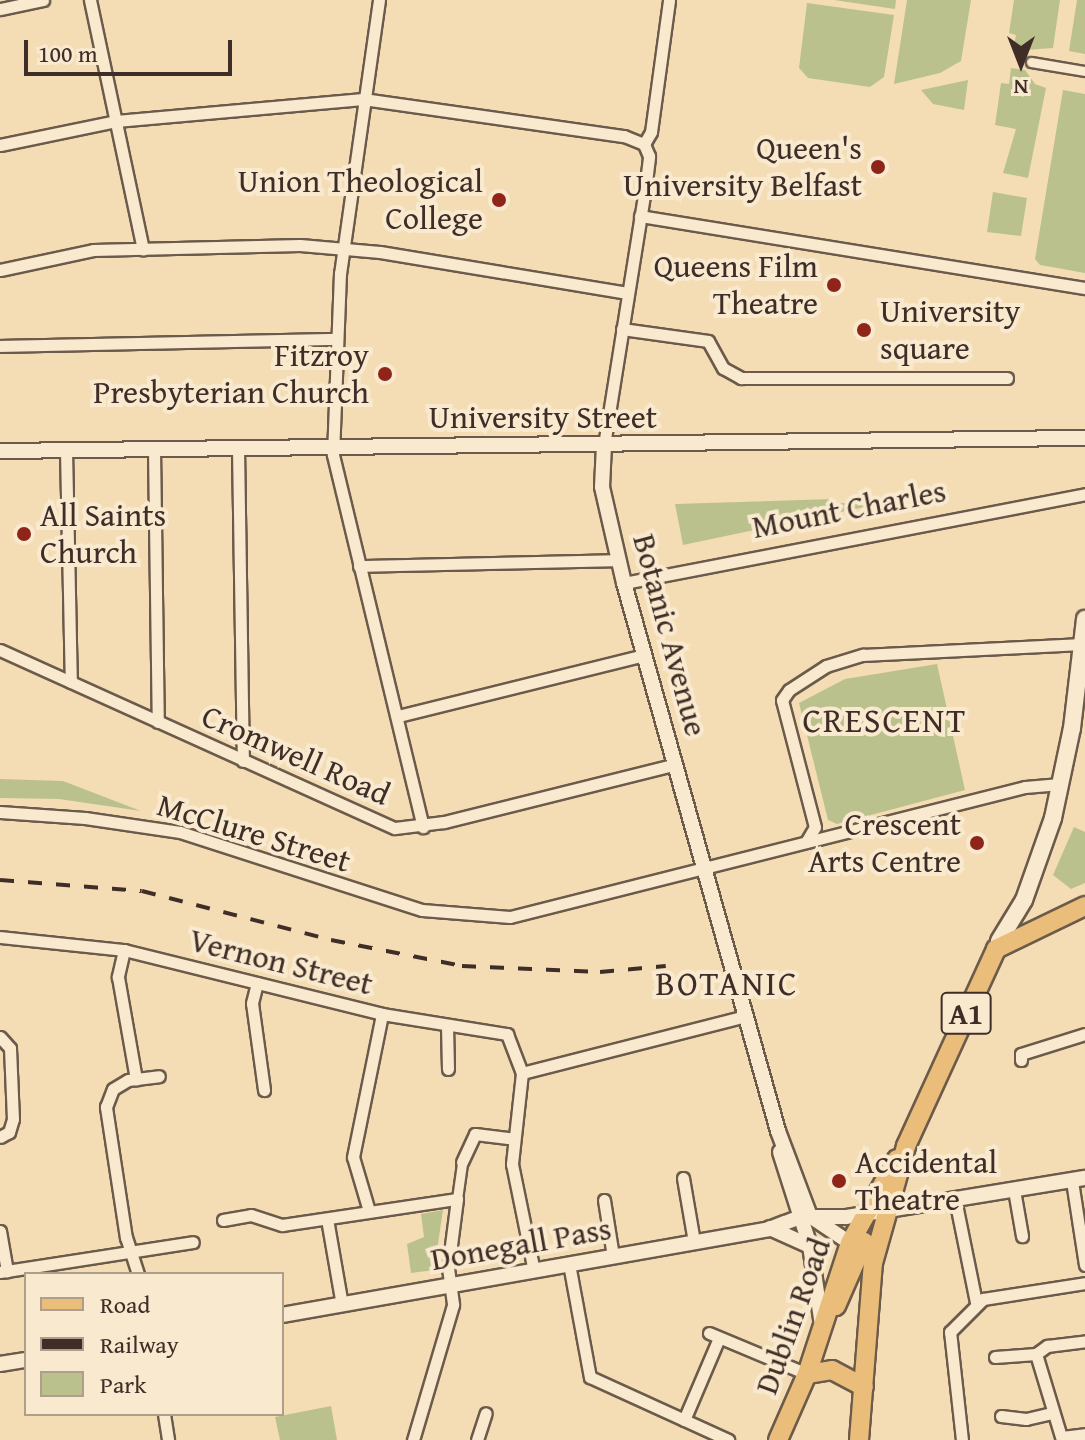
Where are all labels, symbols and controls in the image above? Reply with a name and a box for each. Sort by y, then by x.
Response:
scale bar [28,24,236,74]
north arrow [981,24,1061,104]
text: 100 m [38,36,98,71]
text: N [1014,72,1028,104]
place label: Queen's University Belfast [623,130,862,205]
marker: Queen's University Belfast [869,158,887,176]
place label: Union Theological College [238,163,483,238]
marker: Union Theological College [490,191,508,209]
place label: Queens Film Theatre [654,248,818,323]
marker: Queens Film Theatre [825,276,843,294]
place label: University square [880,293,1020,368]
marker: University square [855,321,873,339]
place label: Fitzroy Presbyterian Church [93,337,369,412]
marker: Fitzroy Presbyterian Church [376,365,394,383]
street label: University Street [429,398,657,436]
street label: Mount Charles [749,471,949,547]
place label: All Saints Church [40,497,166,572]
marker: All Saints Church [15,525,33,543]
street label: Botanic Avenue [625,530,715,740]
street label: Cromwell Road [196,696,396,814]
district label: CRESCENT [803,700,967,740]
street label: McClure Street [153,785,355,881]
place label: Crescent Arts Centre [808,806,961,881]
marker: Crescent Arts Centre [968,834,986,852]
street label: Vernon Street [185,921,377,1003]
district label: BOTANIC [656,963,798,1003]
road number: A1 [940,987,992,1039]
place label: Accidental Theatre [855,1144,997,1219]
marker: Accidental Theatre [830,1172,848,1190]
street label: Donegall Pass [428,1209,614,1279]
street label: Dublin Road [747,1233,839,1399]
legend [24,1272,284,1416]
text: Road [100,1287,150,1322]
text: Railway [100,1327,179,1362]
text: Park [100,1367,146,1402]

